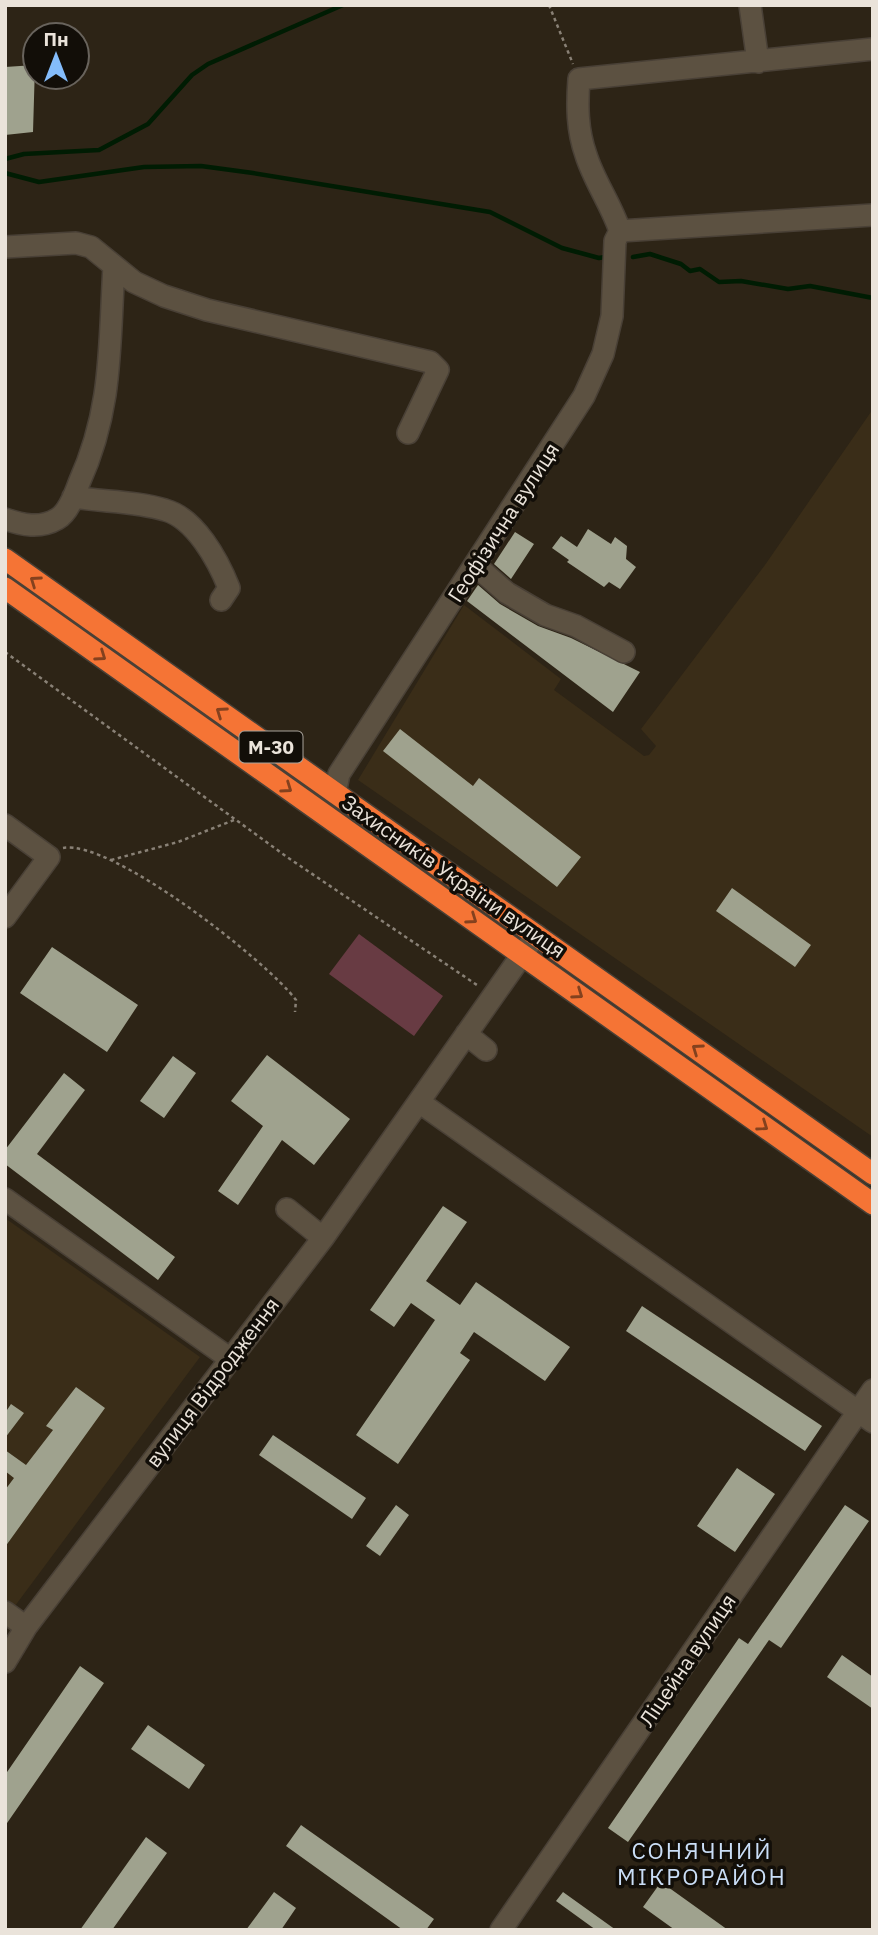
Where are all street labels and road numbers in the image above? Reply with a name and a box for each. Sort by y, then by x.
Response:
street label: Геофізична вулиця [441,437,565,607]
road number: М-30 [240,732,302,762]
street label: Захисників України вулиця [337,788,571,964]
street label: вулиця Відродження [139,1291,285,1473]
street label: Ліцейна вулиця [632,1588,742,1732]

